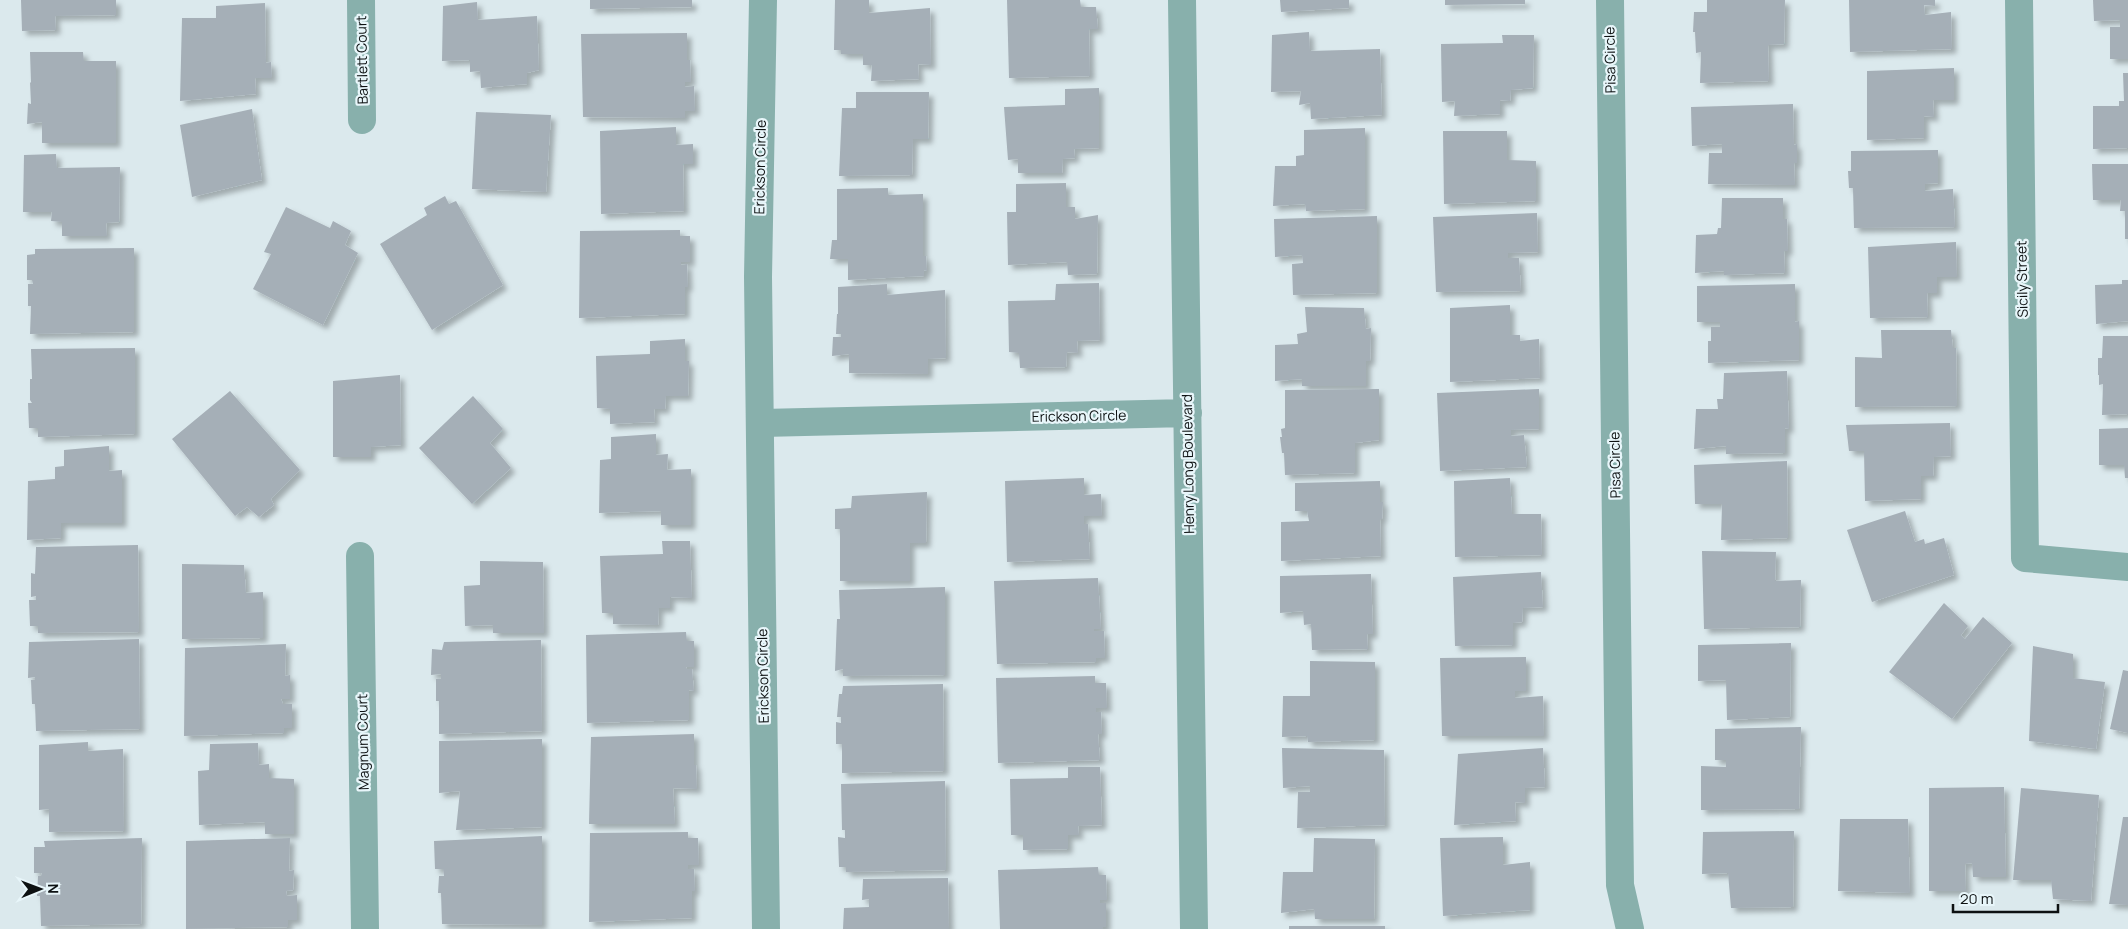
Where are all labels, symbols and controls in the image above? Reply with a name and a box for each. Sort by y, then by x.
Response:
street label: Bartlett Court [351,15,372,105]
street label: Pisa Circle [1599,26,1620,94]
street label: Erickson Circle [749,119,770,215]
street label: Sicily Street [2011,240,2032,318]
street label: Henry Long Boulevard [1177,394,1198,534]
street label: Erickson Circle [1031,405,1127,426]
street label: Pisa Circle [1604,431,1625,499]
street label: Erickson Circle [752,628,773,724]
street label: Magnum Court [352,693,373,790]
north arrow [15,864,65,914]
scale bar [1953,882,2058,914]
text: N [44,884,63,894]
text: 20 m [1960,888,1993,909]

